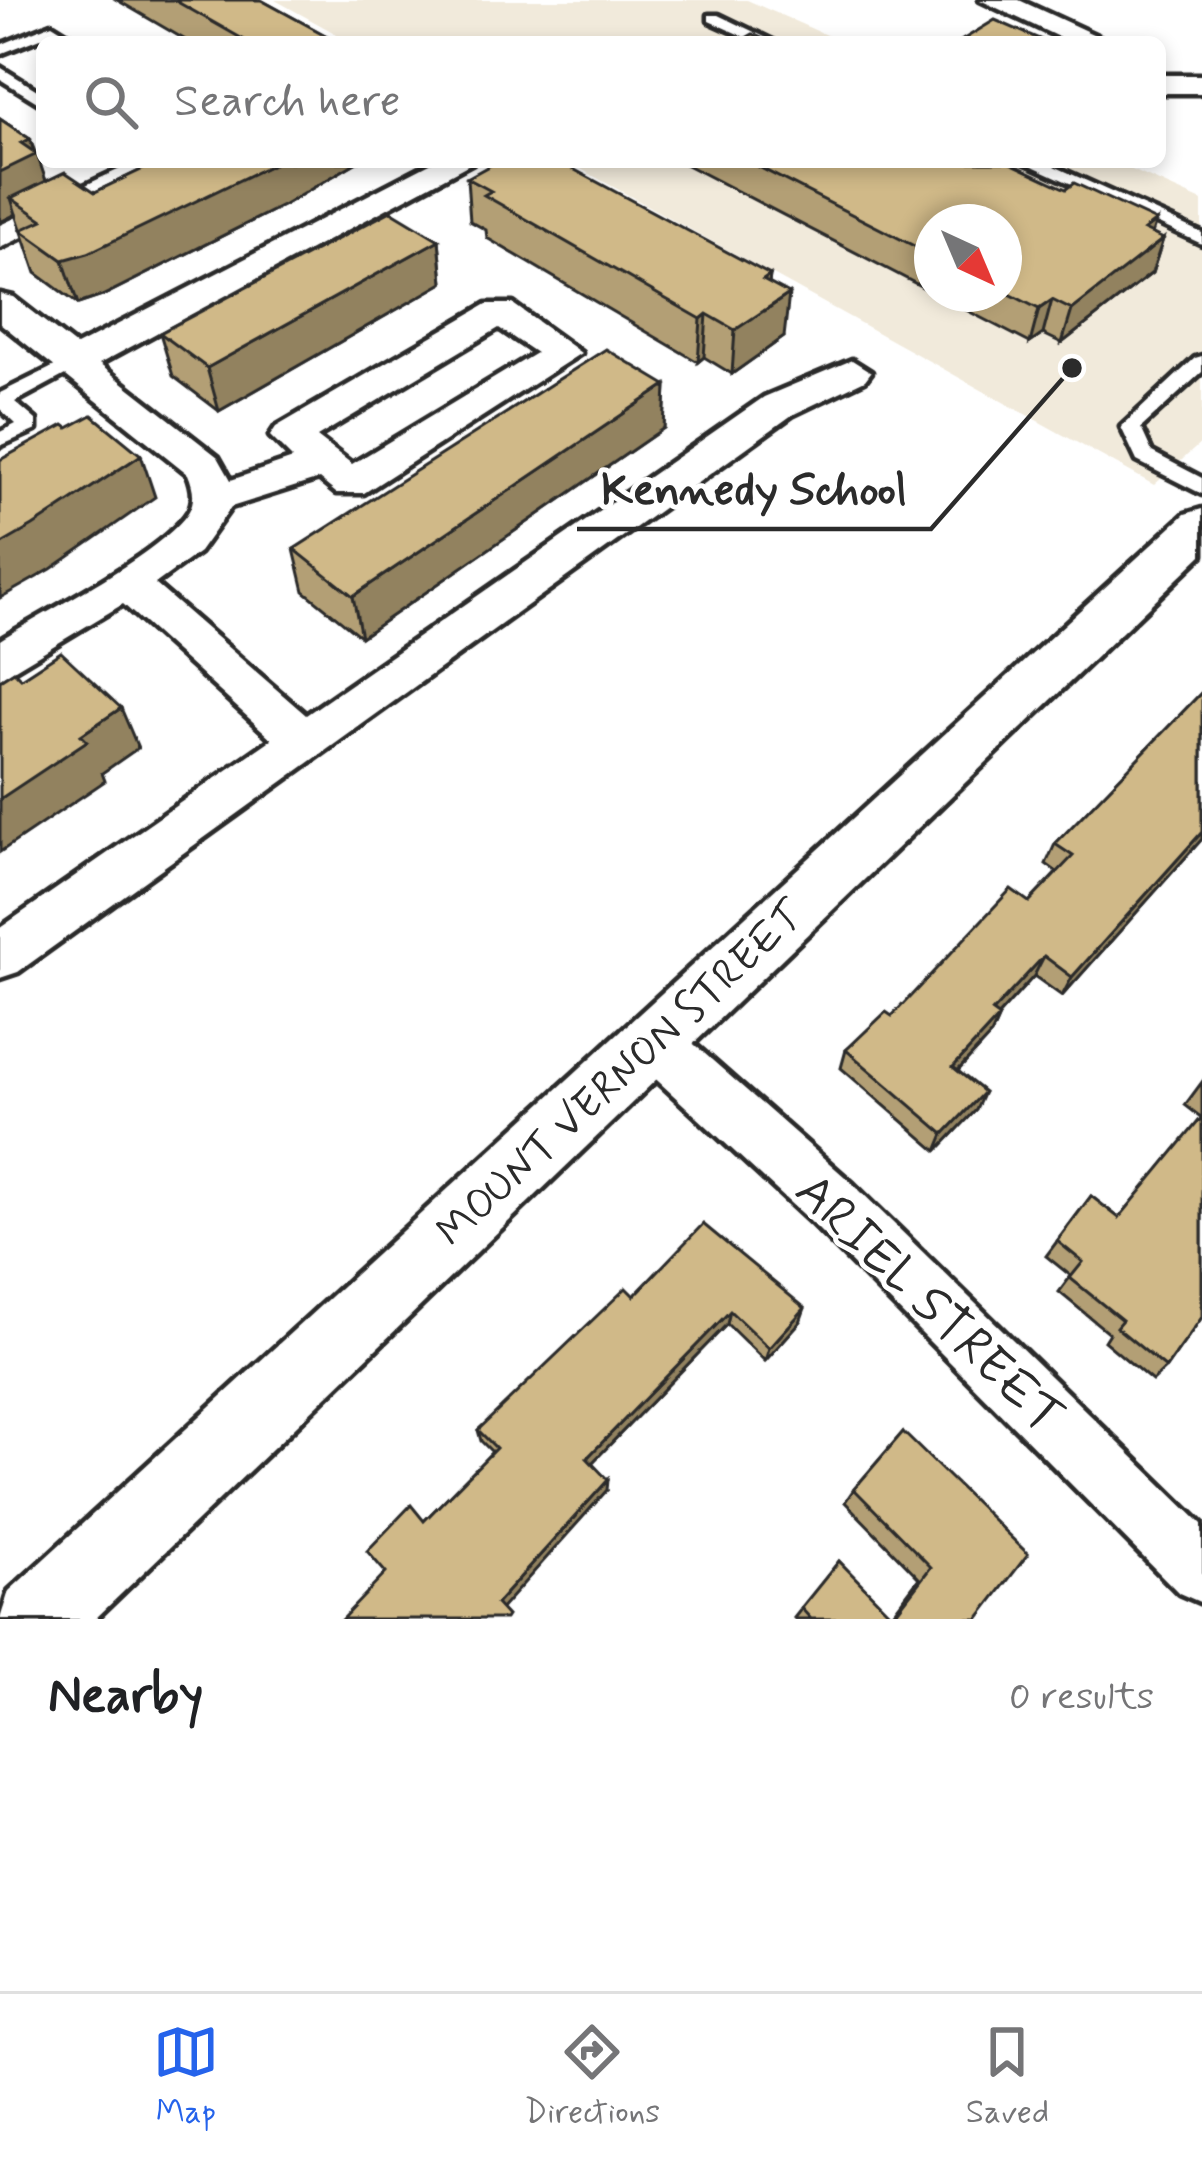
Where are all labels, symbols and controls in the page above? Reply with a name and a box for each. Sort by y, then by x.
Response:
search box [36,36,1166,168]
icon: search [78,69,144,135]
text: Search here [174,73,401,132]
north arrow [914,204,1022,312]
callout: Kennedy School [577,448,931,529]
text: Kennedy School [601,462,907,521]
street label: MOUNT VERNON STREET [426,889,818,1260]
street label: ARIEL STREET [780,1160,1077,1450]
text: Nearby [48,1664,203,1730]
text: 0 results [1009,1672,1154,1723]
tab: Map [153,2019,219,2135]
tab: Directions [524,2019,660,2135]
tab: Saved [966,2019,1049,2135]

